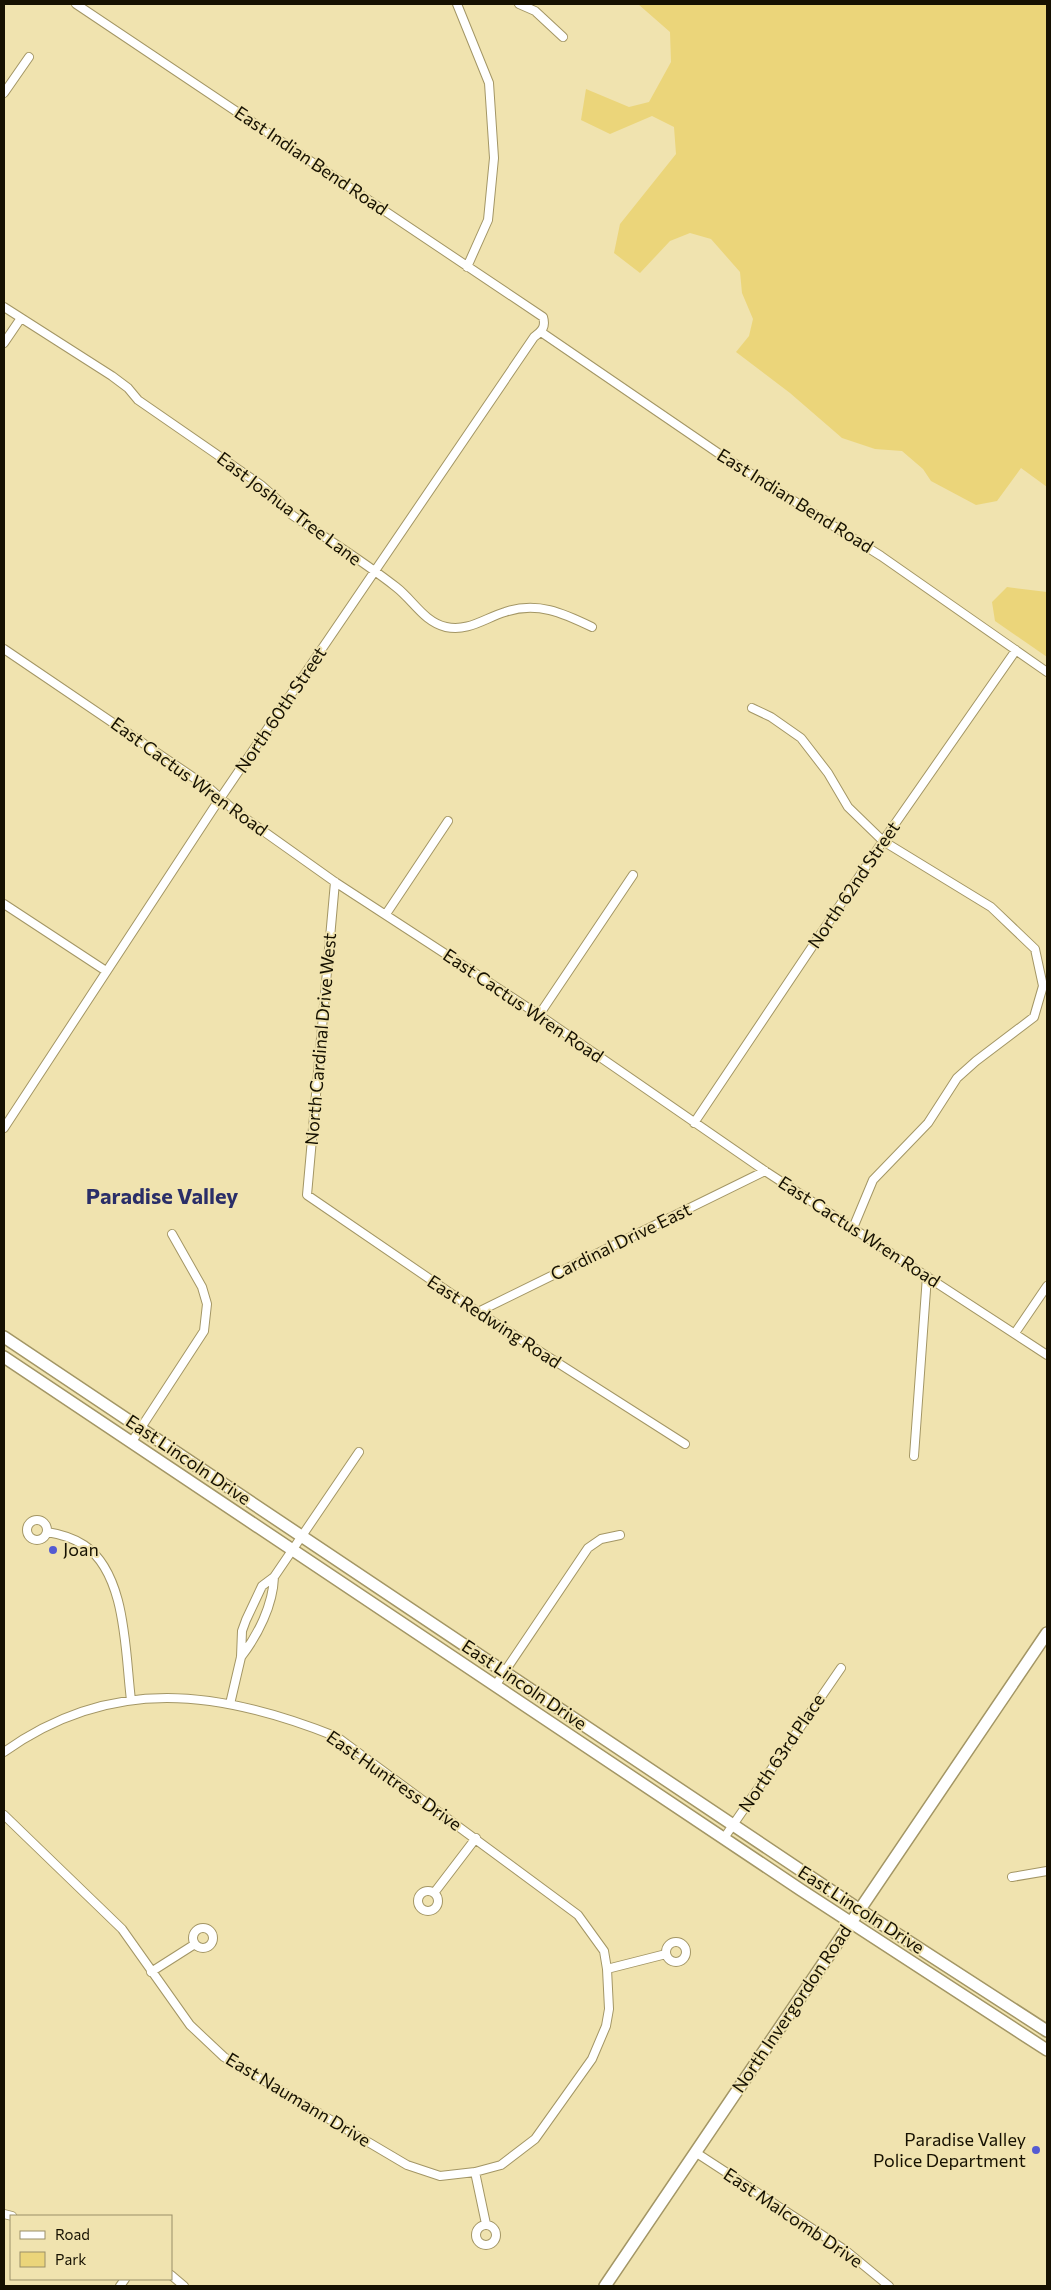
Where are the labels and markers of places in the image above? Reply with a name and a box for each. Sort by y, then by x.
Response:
place label: Joan [63,1538,99,1560]
marker: Joan [47,1544,59,1556]
place label: Paradise Valley Police Department [873,2128,1026,2171]
marker: Paradise Valley Police Department [1030,2144,1042,2156]

